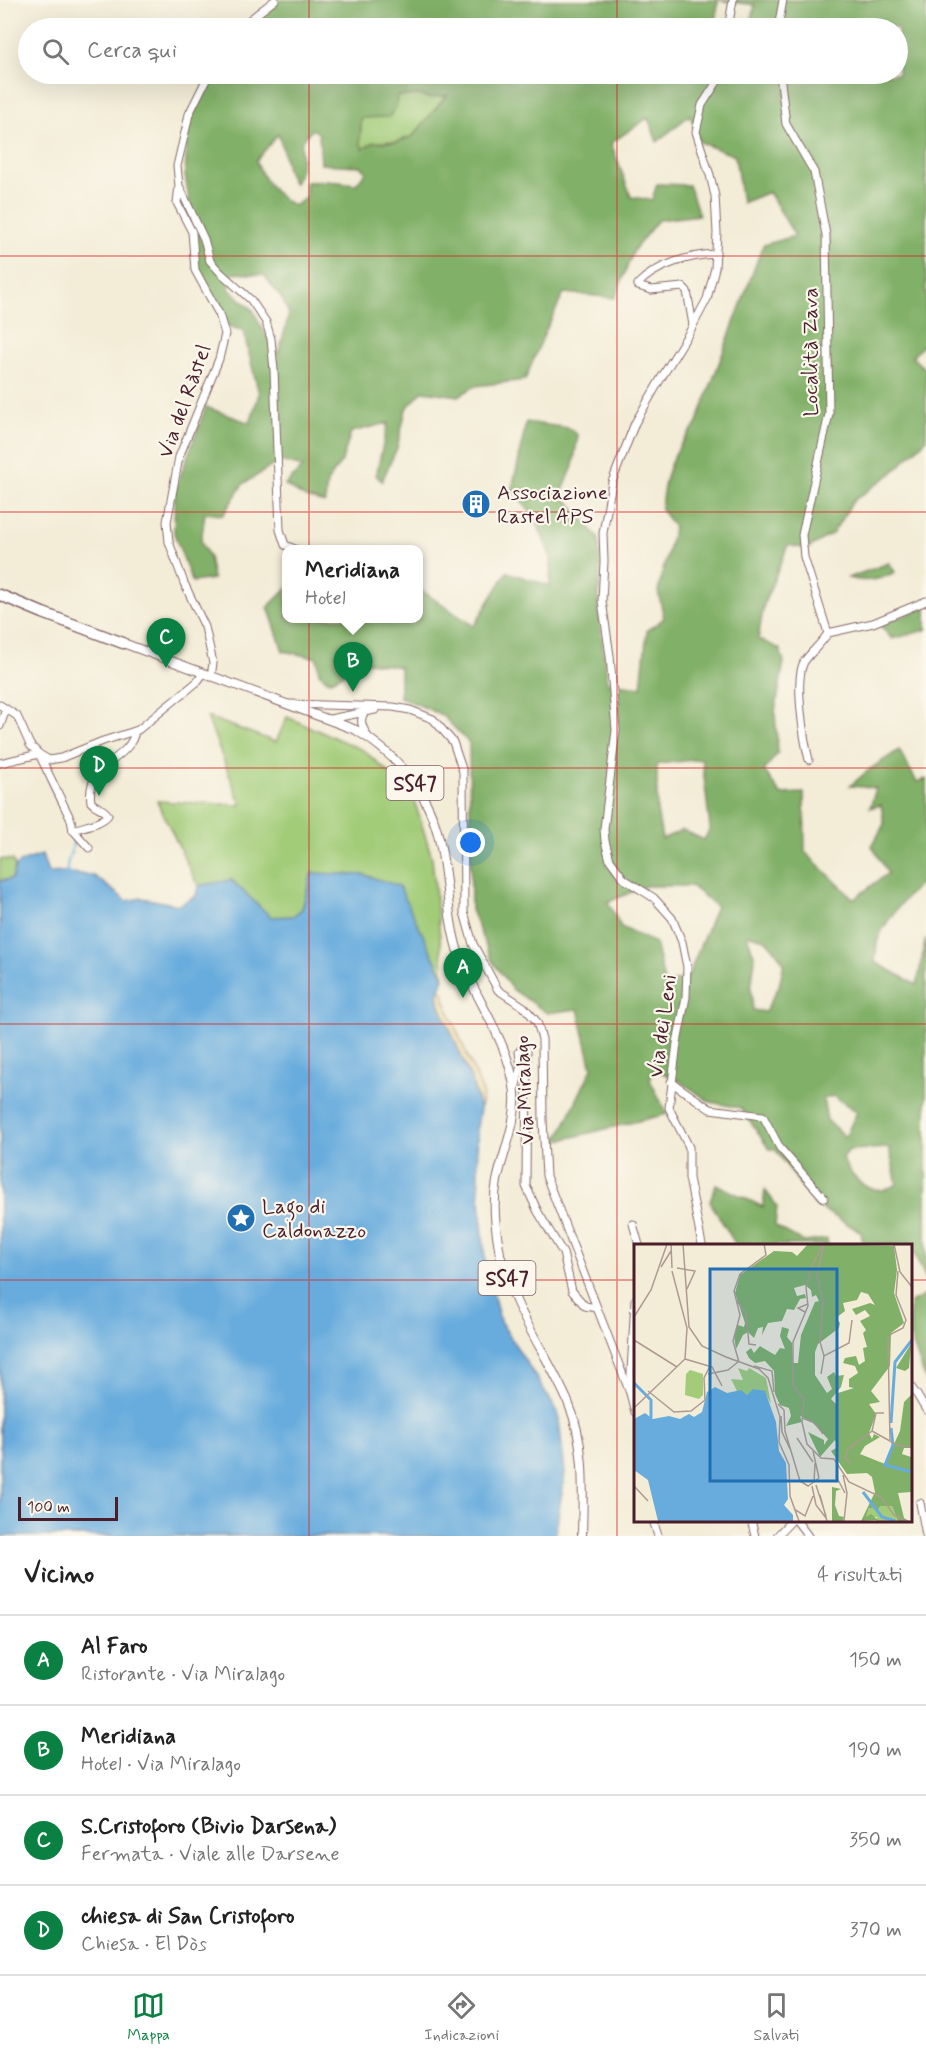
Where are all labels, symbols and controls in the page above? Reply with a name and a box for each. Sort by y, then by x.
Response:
search box [18,18,908,84]
icon: search [39,35,72,68]
text: Cerca qui [87,37,177,65]
street label: Località Zava [797,287,825,417]
street label: Via del Ràstel [151,341,218,462]
place label: Associazione Rastel APS [497,479,608,531]
building icon: Associazione Rastel APS [460,488,492,520]
popup [282,545,423,623]
text: Meridiana [305,557,400,585]
text: Hotel [305,585,346,612]
pin: C [146,618,186,668]
pin: B [334,642,372,692]
pin: D [80,746,118,796]
road number: SS47 [386,766,444,800]
your location [456,828,485,857]
pin: A [444,948,482,998]
street label: Via dei Leni [642,973,684,1080]
street label: Via Miralago [508,1035,542,1145]
place label: Lago di Caldonazzo [262,1193,366,1245]
place icon: Lago di Caldonazzo [225,1202,257,1234]
inset map [634,1244,911,1521]
road number: SS47 [478,1261,536,1295]
scale bar [18,1494,118,1522]
text: 100 m [27,1497,70,1518]
text: Vicino [24,1558,94,1592]
text: 4 risultati [817,1562,902,1589]
text: Al Faro [81,1633,148,1661]
text: A [37,1647,50,1674]
text: 150 m [849,1647,902,1674]
text: Ristorante · Via Miralago [81,1661,285,1688]
text: Meridiana [81,1723,176,1751]
text: B [37,1737,50,1764]
text: 190 m [848,1737,902,1764]
text: Hotel · Via Miralago [81,1751,241,1778]
text: S.Cristoforo (Bivio Darsena) [81,1813,336,1841]
text: C [36,1827,51,1854]
text: 350 m [849,1827,902,1854]
text: Fermata · Viale alle Darsene [81,1841,340,1868]
text: chiesa di San Cristoforo [81,1903,295,1931]
text: D [37,1917,50,1944]
text: 370 m [850,1917,902,1944]
text: Chiesa · El Dòs [81,1931,207,1958]
tab: Mappa [127,1989,170,2046]
tab: Indicazioni [424,1989,499,2046]
tab: Salvati [754,1989,799,2046]

